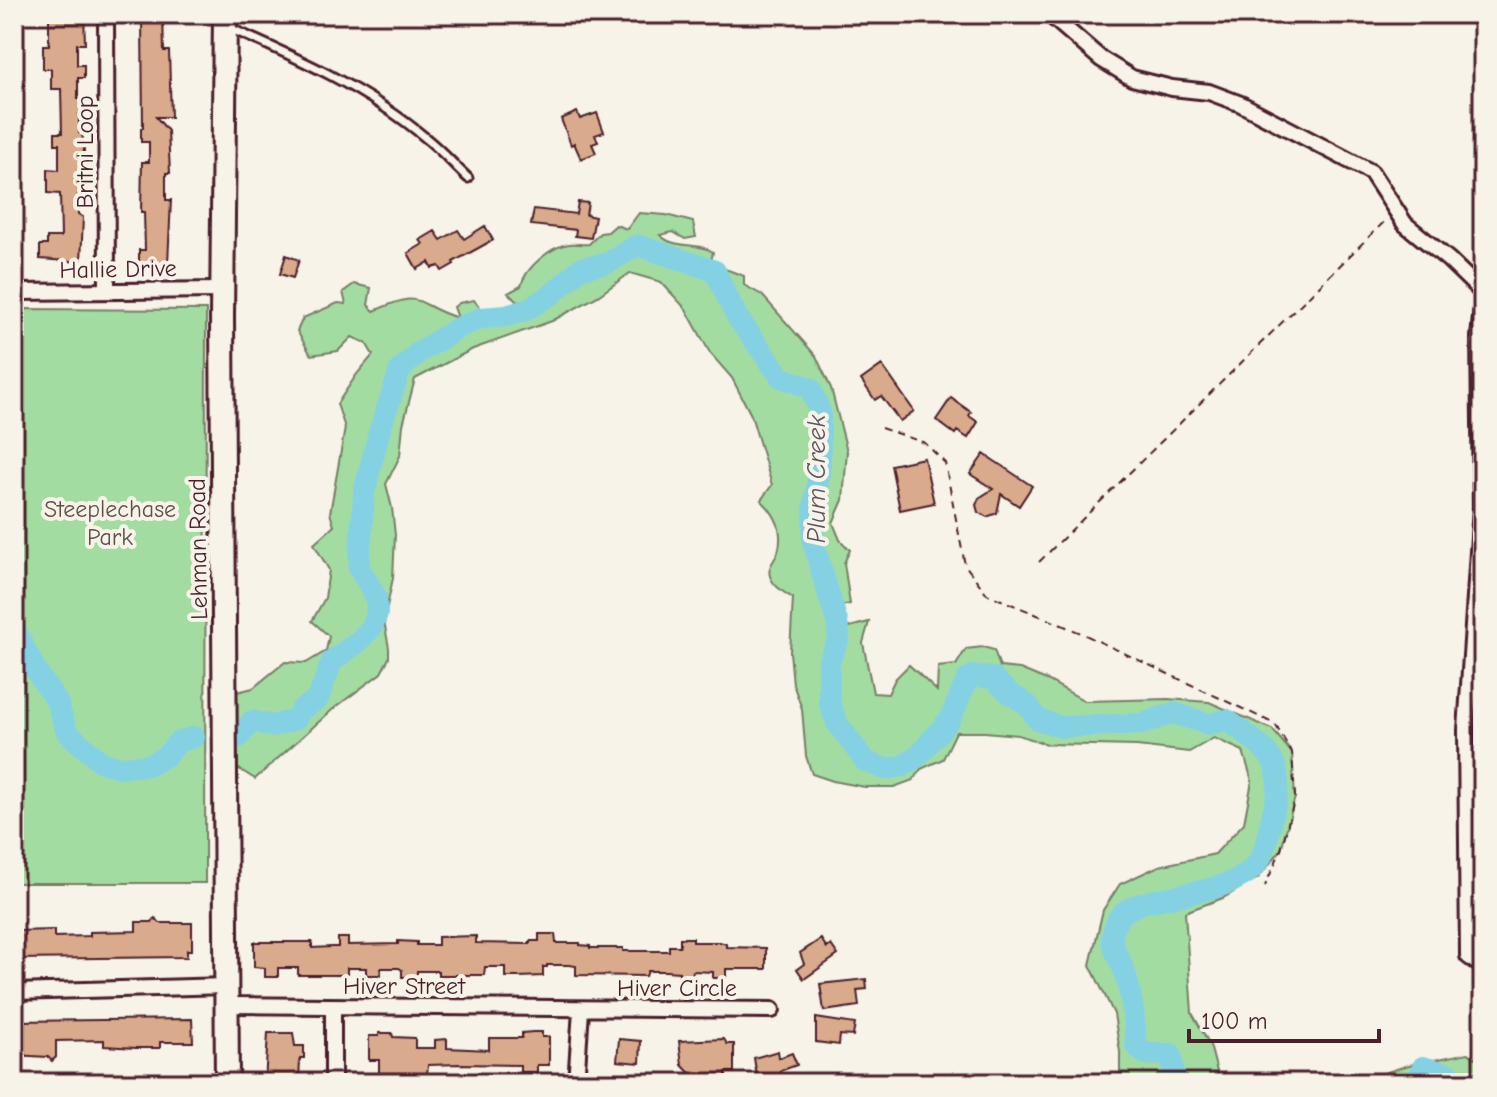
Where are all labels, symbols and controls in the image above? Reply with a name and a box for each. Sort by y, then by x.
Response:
street label: Britni Loop [71,95,99,209]
street label: Hallie Drive [59,254,177,284]
water label: Plum Creek [802,414,832,543]
street label: Lehman Road [183,478,213,620]
park label: Steeplechase Park [44,495,176,551]
street label: Hiver Street [343,972,466,1000]
street label: Hiver Circle [617,974,737,1002]
scale bar [1189,993,1379,1043]
text: 100 m [1201,1007,1268,1035]

